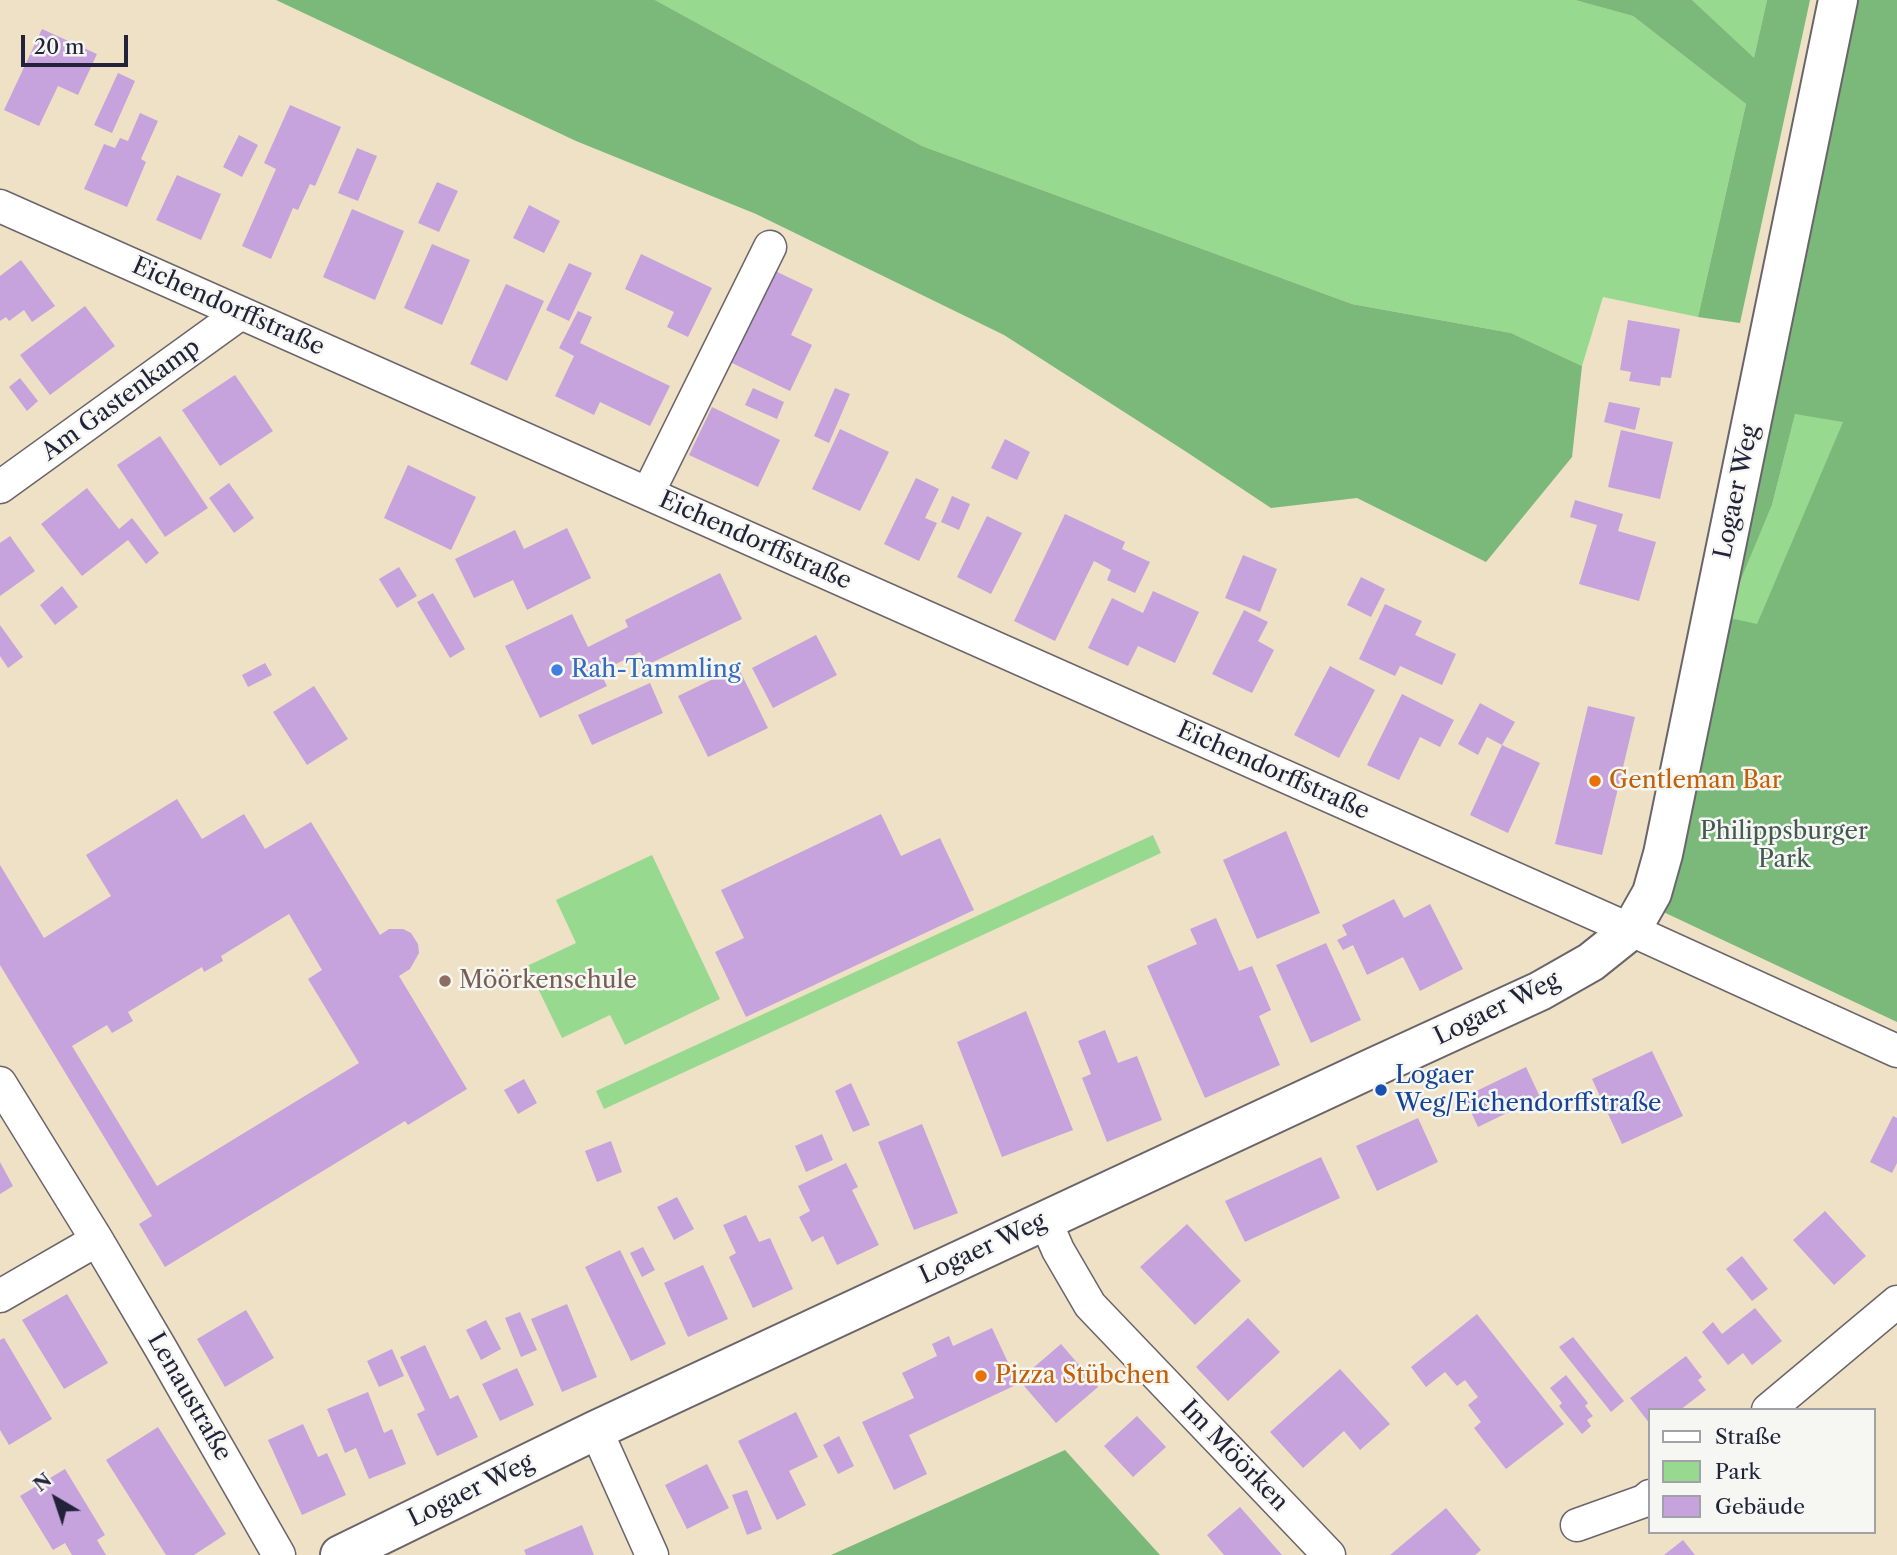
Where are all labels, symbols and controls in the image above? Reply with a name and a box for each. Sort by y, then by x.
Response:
scale bar [24,21,131,65]
text: 20 m [34,34,85,59]
street label: Eichendorffstraße [127,252,329,362]
street label: Am Gastenkamp [36,333,206,467]
street label: Logaer Weg [1709,423,1765,561]
street label: Eichendorffstraße [654,486,856,596]
place label: Rah-Tammling [571,656,741,684]
marker: Rah-Tammling [549,662,565,678]
street label: Eichendorffstraße [1172,716,1374,826]
place label: Gentleman Bar [1609,767,1782,795]
marker: Gentleman Bar [1587,773,1603,789]
park label: Philippsburger Park [1700,818,1868,874]
street label: Logaer Weg [1430,966,1564,1052]
place label: Möörkenschule [459,967,637,995]
marker: Möörkenschule [437,973,453,989]
place label: Logaer Weg/Eichendorffstraße [1395,1062,1661,1118]
marker: Logaer Weg/Eichendorffstraße [1373,1082,1389,1098]
street label: Logaer Weg [915,1207,1051,1291]
street label: Lenaustraße [141,1328,237,1466]
place label: Pizza Stübchen [995,1362,1170,1390]
marker: Pizza Stübchen [973,1368,989,1384]
street label: Im Möörken [1174,1395,1294,1517]
legend [1648,1408,1876,1534]
text: Straße [1715,1424,1781,1449]
street label: Logaer Weg [404,1448,538,1534]
text: Park [1715,1459,1761,1484]
north arrow [21,1464,91,1534]
text: N [29,1468,56,1496]
text: Gebäude [1715,1494,1805,1519]

